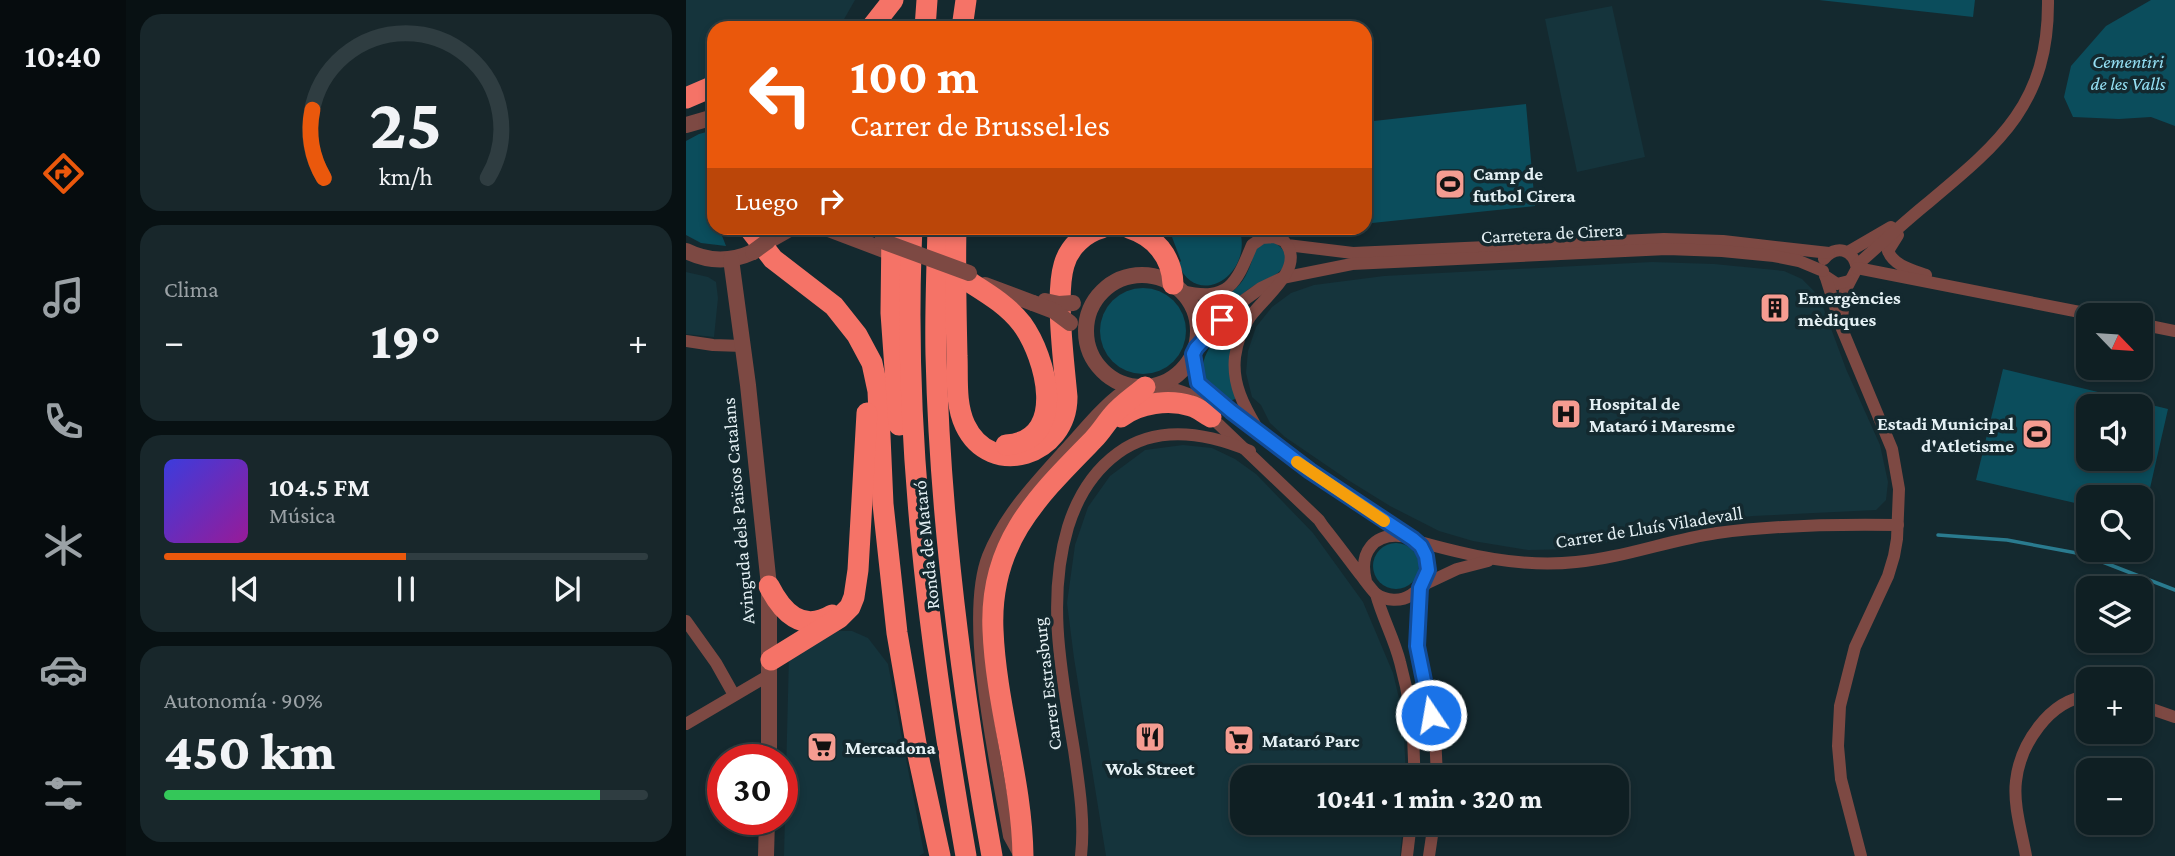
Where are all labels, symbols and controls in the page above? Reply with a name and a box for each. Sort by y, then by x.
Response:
text: 10:40 [25,38,102,74]
icon: left [735,49,826,140]
text: 100 m [850,49,979,104]
park label: Cementiri de les Valls [2091,51,2166,94]
text: 25 [370,84,442,165]
text: Carrer de Brussel·les [850,107,1110,143]
icon: directions [39,149,88,198]
text: km/h [379,163,433,190]
place label: Camp de futbol Cirera [1473,163,1576,206]
sports icon: Camp de futbol Cirera [1433,167,1467,201]
icon: right [812,182,850,220]
text: Luego [735,187,798,216]
street label: Carretera de Cirera [1480,219,1624,247]
icon: music [39,273,88,322]
text: Clima [164,276,219,302]
place label: Emergències mèdiques [1798,287,1901,330]
pin [1192,290,1252,350]
building icon: Emergències mèdiques [1758,291,1792,325]
icon: arrive [1203,301,1241,339]
north arrow [2076,303,2152,380]
map controls [2076,303,2153,835]
text: 19° [371,311,441,369]
text: − [164,320,184,362]
text: + [628,320,648,362]
place label: Hospital de Mataró i Maresme [1589,393,1735,436]
button: sound [2076,394,2153,471]
icon: phone [39,397,88,446]
street label: Avinguda dels Països Catalans [718,397,758,625]
hospital icon: Hospital de Mataró i Maresme [1549,397,1583,431]
place label: Estadi Municipal d'Atletisme [1877,413,2014,456]
sports icon: Estadi Municipal d'Atletisme [2020,417,2054,451]
text: 104.5 FM [269,473,370,502]
street label: Ronda de Mataró [909,479,943,611]
button: search [2076,485,2153,562]
text: Música [269,502,336,528]
street label: Carrer de Lluís Viladevall [1554,502,1744,552]
icon: climate [39,521,88,570]
icon: previous [226,570,264,608]
icon: pause [387,570,425,608]
icon: next [548,570,586,608]
button: layers [2076,576,2153,653]
street label: Carrer Estrasburg [1028,616,1066,752]
icon: car [39,645,88,694]
button: + [2076,667,2153,744]
position arrow [1394,678,1468,752]
text: Autonomía · 90% [164,687,323,713]
restaurant icon: Wok Street [1133,720,1167,754]
text: 450 km [164,722,335,780]
supermarket icon: Mataró Parc [1222,723,1256,757]
supermarket icon: Mercadona [805,730,839,764]
place label: Mataró Parc [1262,730,1360,751]
place label: Mercadona [845,737,936,758]
speed limit sign: 30 [707,744,798,835]
place label: Wok Street [1105,758,1195,779]
button: − [2076,758,2153,835]
icon: filters [39,769,88,818]
text: 10:41 · 1 min · 320 m [1317,785,1542,814]

